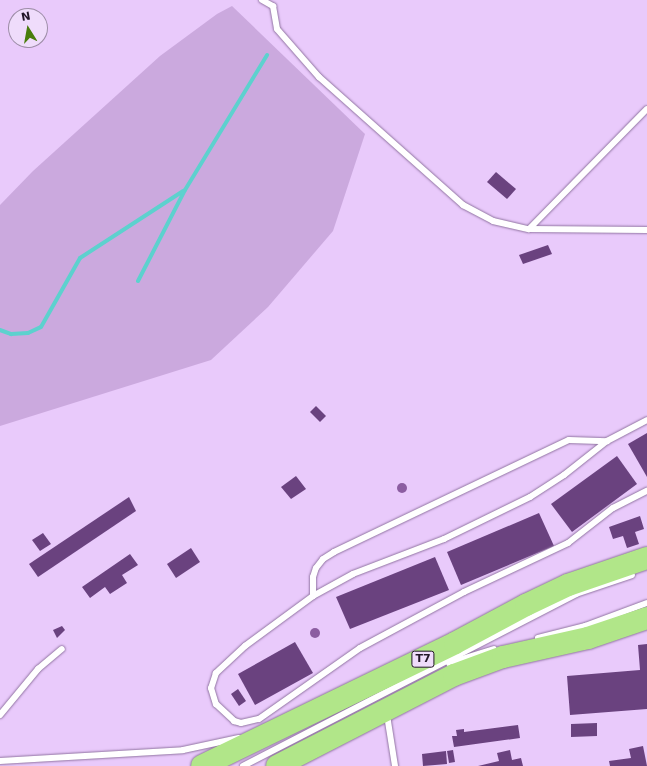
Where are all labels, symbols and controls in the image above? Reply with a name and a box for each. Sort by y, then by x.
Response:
north arrow [8,8,48,48]
text: N [20,9,32,24]
road number: T7 [411,650,435,668]

